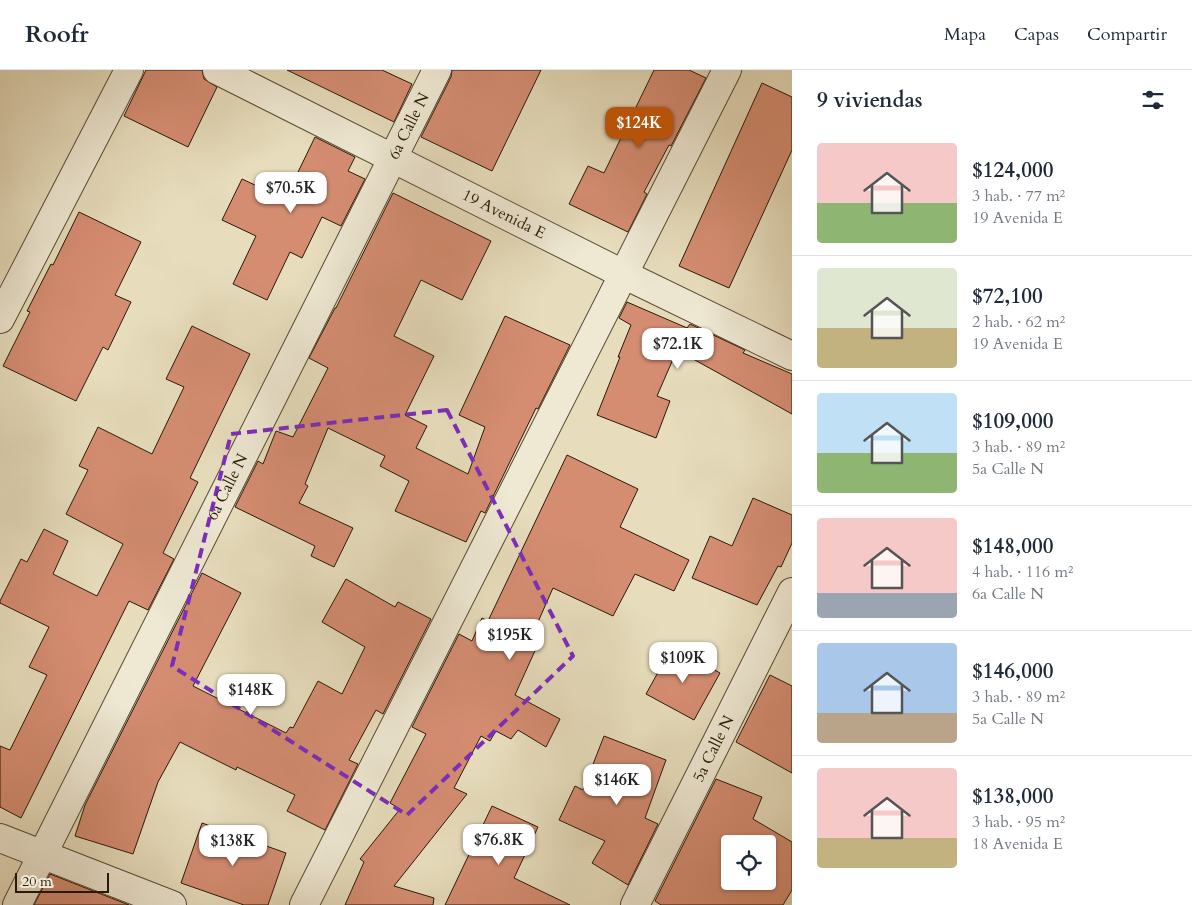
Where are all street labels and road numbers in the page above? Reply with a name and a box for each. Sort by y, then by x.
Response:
street label: 6a Calle N [383,89,435,163]
street label: 19 Avenida E [458,184,549,244]
street label: 6a Calle N [201,450,253,524]
street label: 5a Calle N [687,711,740,786]

